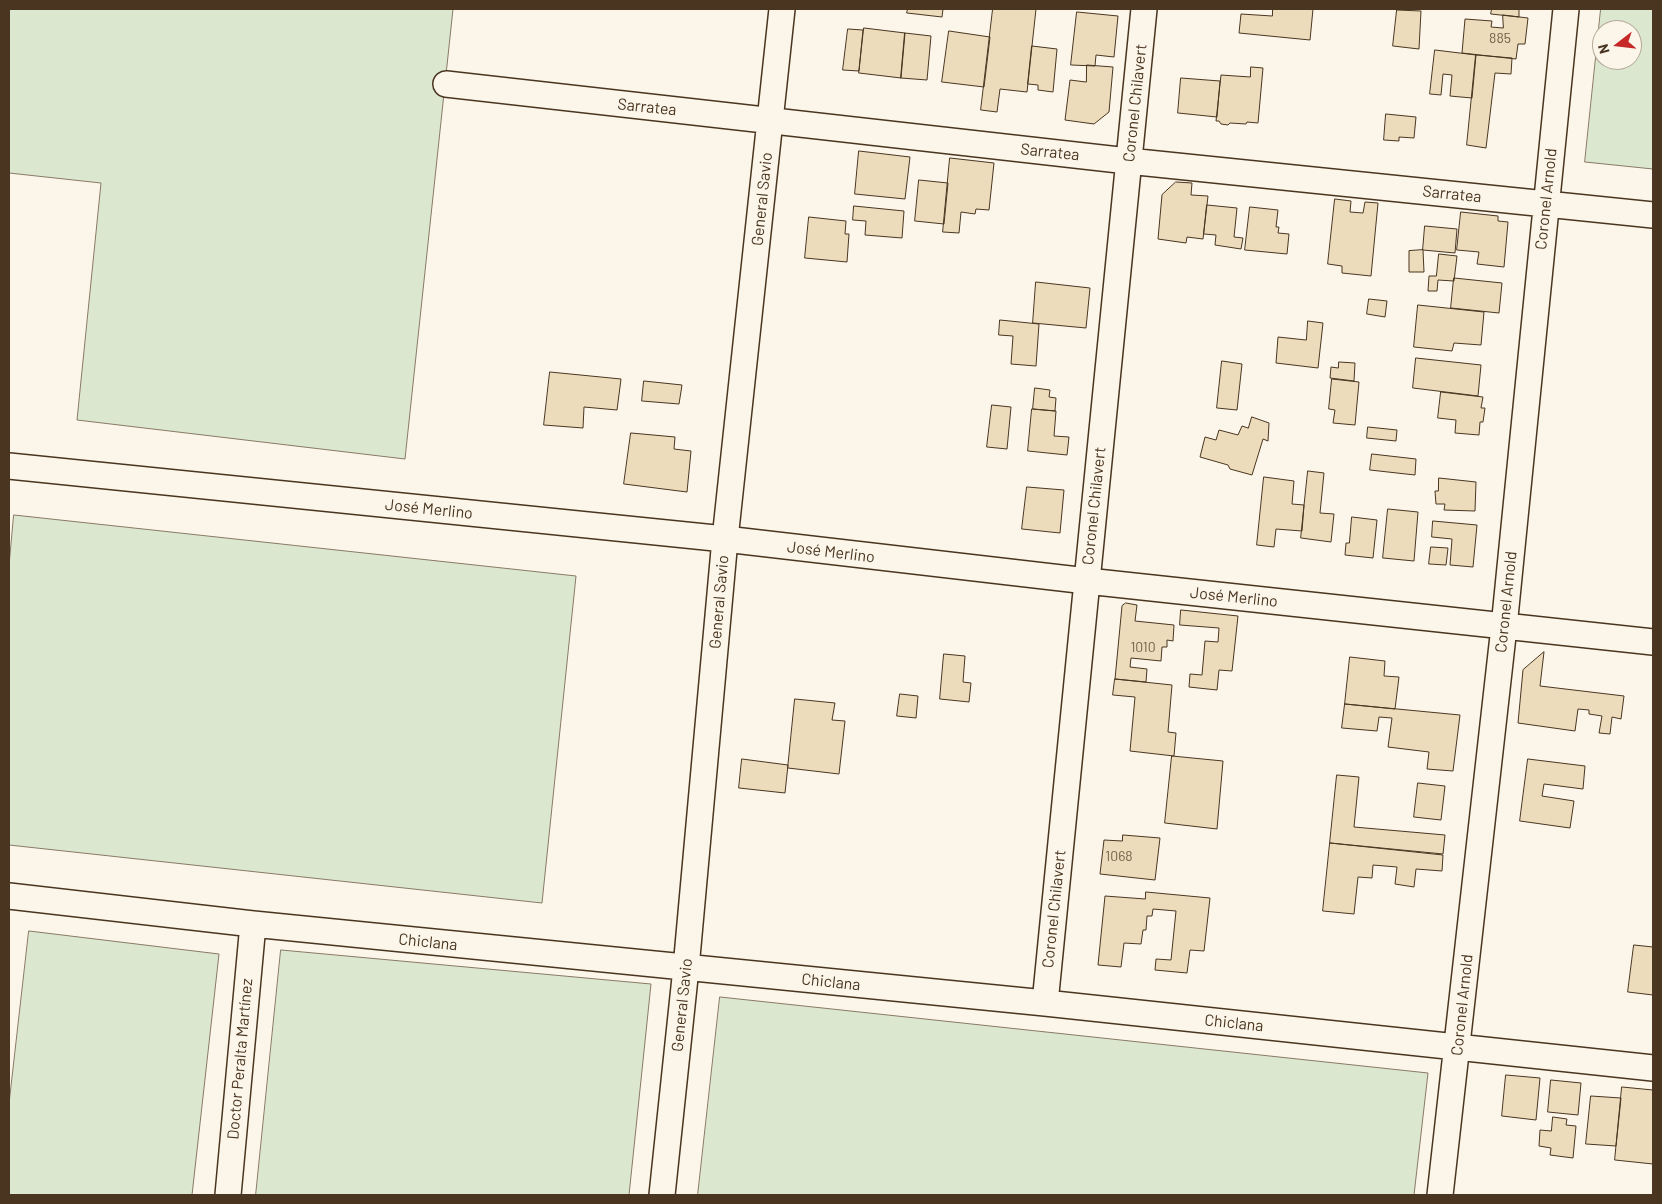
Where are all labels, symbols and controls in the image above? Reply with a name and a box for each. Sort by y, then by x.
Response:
north arrow [1592,20,1642,70]
house number: 885 [1489,30,1511,46]
text: N [1594,42,1613,56]
street label: Coronel Chilavert [1119,43,1151,163]
street label: Sarratea [616,94,678,120]
street label: Sarratea [1019,139,1081,165]
street label: Coronel Arnold [1531,147,1561,251]
street label: General Savio [748,151,776,247]
street label: Sarratea [1421,181,1483,207]
street label: Coronel Chilavert [1078,446,1110,566]
street label: José Merlino [384,495,474,523]
street label: José Merlino [786,537,876,567]
street label: Coronel Arnold [1491,550,1521,654]
street label: General Savio [705,554,733,650]
street label: José Merlino [1189,583,1279,611]
house number: 1010 [1130,639,1156,655]
house number: 1068 [1105,848,1133,864]
street label: Coronel Chilavert [1038,849,1070,969]
street label: Chiclana [397,929,459,955]
street label: Coronel Arnold [1447,953,1477,1057]
street label: General Savio [668,957,696,1053]
street label: Chiclana [800,969,862,995]
street label: Doctor Peralta Martínez [223,978,257,1140]
street label: Chiclana [1203,1010,1265,1036]

